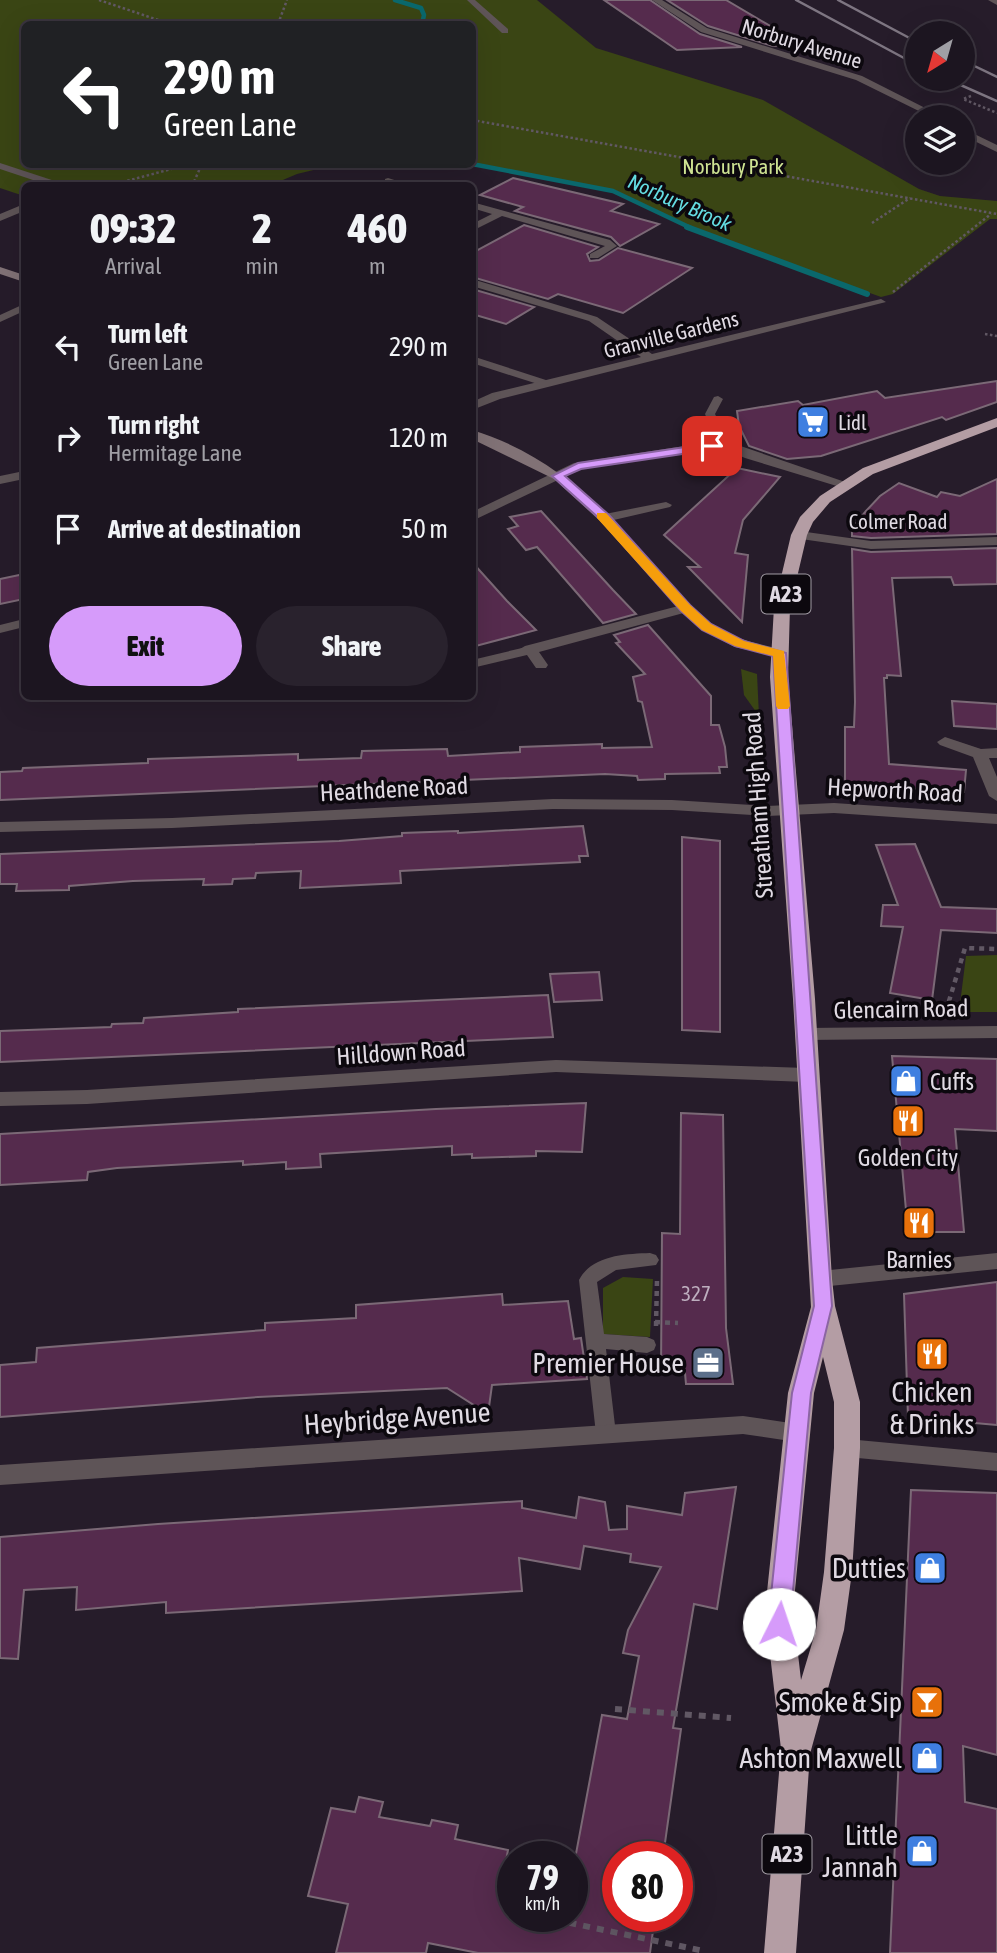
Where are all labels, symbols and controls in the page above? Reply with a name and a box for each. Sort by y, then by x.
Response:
street label: Norbury Avenue [739,13,865,73]
north arrow [905,21,975,91]
map controls [905,21,975,175]
text: 290 m [164,48,275,104]
icon: left [49,49,140,140]
button: layers [905,105,975,175]
text: Green Lane [164,106,297,143]
park label: Norbury Park [682,154,784,178]
water label: Norbury Brook [625,169,736,236]
text: 09:32 [90,204,177,252]
text: 2 [252,204,272,252]
text: 460 [348,204,407,252]
text: Arrival [105,253,161,279]
text: min [246,253,279,279]
text: m [369,253,386,279]
street label: Granville Gardens [601,306,741,362]
text: Turn left [108,319,188,349]
icon: left [49,328,87,366]
text: 290 m [389,332,448,362]
text: Green Lane [108,349,203,375]
supermarket icon: Lidl [794,403,832,441]
text: Turn right [108,410,199,440]
place label: Lidl [838,410,867,434]
pin [682,416,742,476]
icon: right [49,419,87,457]
text: 120 m [389,423,448,453]
icon: arrive [693,427,731,465]
text: Hermitage Lane [108,440,242,466]
street label: Colmer Road [849,509,947,533]
icon: arrive [49,510,87,548]
text: Arrive at destination [108,514,301,544]
text: 50 m [401,514,448,544]
road number: A23 [762,574,810,614]
button: Exit [49,606,242,686]
button: Share [256,606,448,686]
street label: Streatham High Road [738,711,778,899]
street label: Heathdene Road [319,772,469,806]
street label: Hepworth Road [826,773,964,807]
street label: Glencairn Road [833,994,969,1024]
street label: Hilldown Road [335,1034,467,1070]
shop icon: Cuffs [887,1062,925,1100]
place label: Cuffs [930,1068,974,1095]
restaurant icon: Golden City [889,1102,927,1140]
place label: Golden City [858,1144,958,1171]
restaurant icon: Barnies [900,1204,938,1242]
place label: Barnies [886,1246,952,1273]
house number: 327 [681,1281,711,1305]
restaurant icon: Chicken & Drinks [913,1335,951,1373]
office icon: Premier House [689,1344,727,1382]
place label: Premier House [532,1347,684,1379]
place label: Chicken & Drinks [890,1376,974,1440]
street label: Heybridge Avenue [303,1396,491,1440]
shop icon: Dutties [911,1549,949,1587]
place label: Dutties [832,1552,906,1584]
position arrow [742,1587,816,1661]
bar icon: Smoke & Sip [908,1683,946,1721]
place label: Smoke & Sip [779,1686,902,1718]
shop icon: Ashton Maxwell [908,1739,946,1777]
place label: Ashton Maxwell [739,1742,903,1774]
place label: Little Jannah [822,1819,898,1883]
shop icon: Little Jannah [903,1832,941,1870]
road number: A23 [762,1834,812,1873]
speed limit sign: 80 [602,1841,693,1932]
text: 79 [526,1857,559,1897]
text: km/h [525,1893,560,1914]

